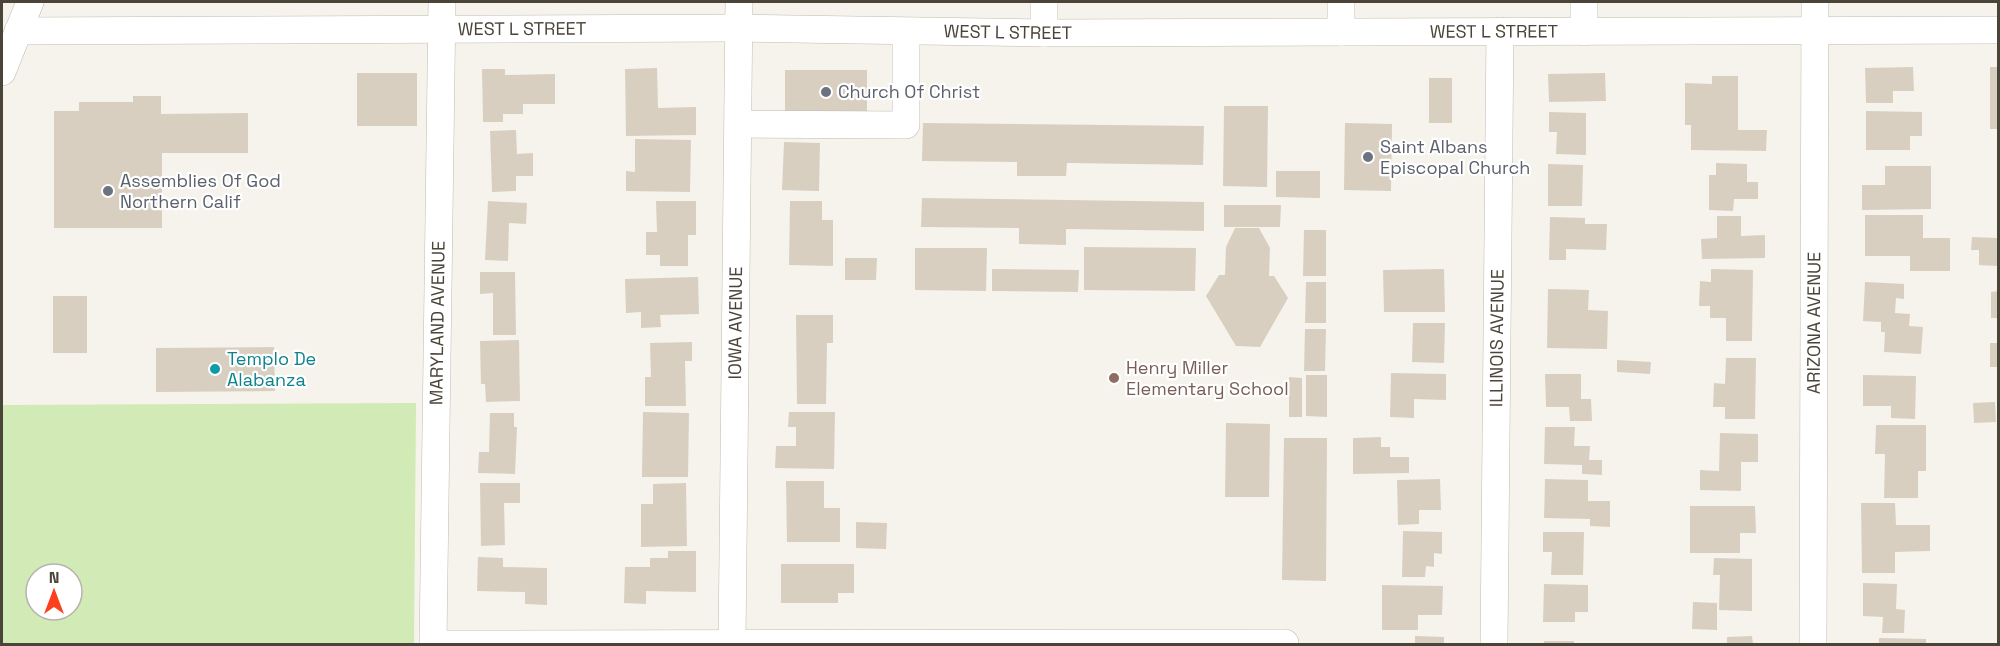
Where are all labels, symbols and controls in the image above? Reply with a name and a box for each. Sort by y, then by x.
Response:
street label: WEST L STREET [458,17,587,40]
street label: WEST L STREET [944,19,1073,44]
street label: WEST L STREET [1430,19,1559,43]
place label: Church Of Christ [838,80,980,103]
marker: Church Of Christ [819,85,833,99]
place label: Saint Albans Episcopal Church [1380,135,1530,179]
marker: Saint Albans Episcopal Church [1361,150,1375,164]
place label: Assemblies Of God Northern Calif [120,169,281,213]
marker: Assemblies Of God Northern Calif [101,184,115,198]
street label: MARYLAND AVENUE [424,241,450,405]
street label: ARIZONA AVENUE [1802,252,1825,394]
street label: IOWA AVENUE [723,266,747,380]
street label: ILLINOIS AVENUE [1484,269,1509,407]
place label: Templo De Alabanza [227,347,316,391]
place label: Henry Miller Elementary School [1126,356,1289,400]
marker: Templo De Alabanza [208,362,222,376]
marker: Henry Miller Elementary School [1107,371,1121,385]
north arrow [24,562,84,622]
text: N [49,567,59,588]

